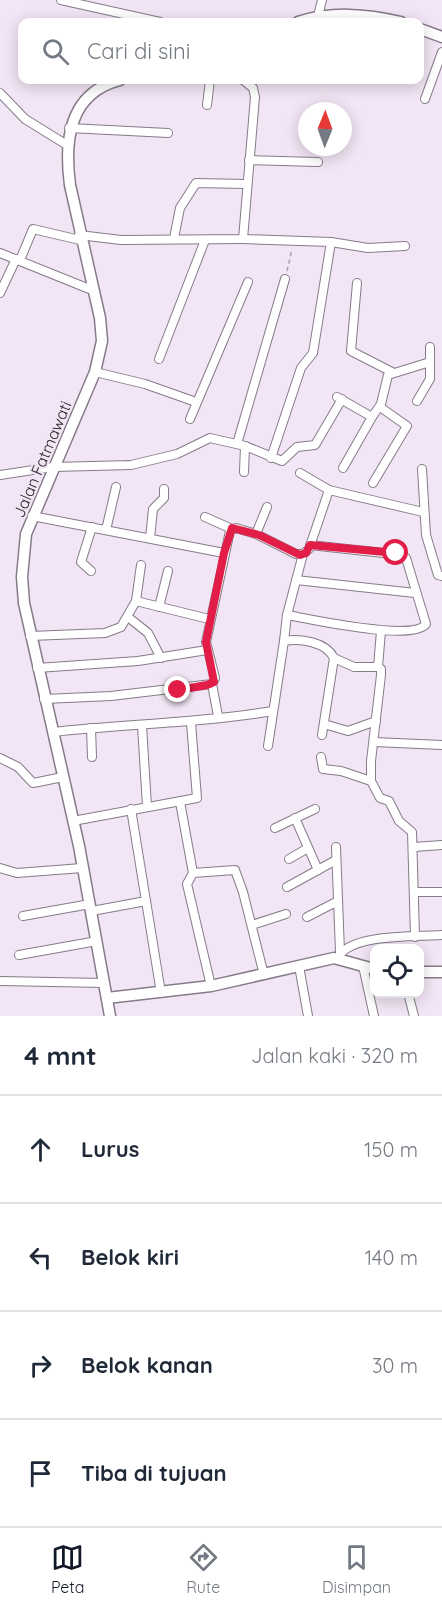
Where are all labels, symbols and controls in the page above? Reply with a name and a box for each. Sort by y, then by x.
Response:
search box [18,18,424,84]
icon: search [39,35,72,68]
text: Cari di sini [87,37,190,65]
north arrow [298,102,352,156]
street label: Jalan Fatmawati [8,398,76,520]
route start [382,539,408,565]
route end [164,676,190,702]
map controls [370,944,424,998]
button: locate [370,944,424,998]
text: 4 mnt [24,1039,97,1072]
text: Jalan kaki · 320 m [251,1043,418,1068]
icon: ahead [24,1133,57,1166]
text: Lurus [81,1135,139,1163]
text: 150 m [364,1137,418,1162]
icon: left [24,1241,57,1274]
text: Belok kiri [81,1243,179,1271]
text: 140 m [365,1245,418,1270]
icon: right [24,1349,57,1382]
text: Belok kanan [81,1351,213,1379]
text: 30 m [372,1353,418,1378]
icon: arrive [24,1457,57,1490]
text: Tiba di tujuan [81,1459,227,1487]
tab: Peta [51,1541,84,1597]
tab: Rute [186,1541,220,1597]
tab: Disimpan [322,1541,391,1597]

